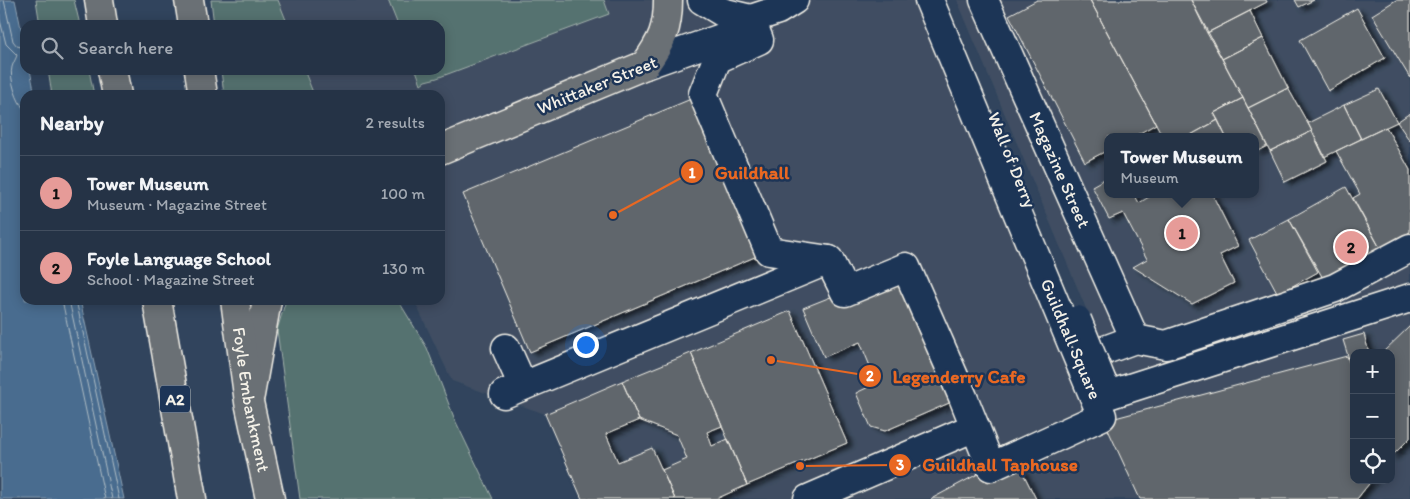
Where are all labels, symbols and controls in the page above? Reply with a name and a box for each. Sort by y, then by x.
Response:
search box [20,20,445,75]
icon: search [38,34,66,62]
text: Search here [78,36,173,59]
street label: Whittaker Street [534,51,661,119]
street label: Magazine Street [1024,108,1095,232]
street label: Wall of Derry [983,109,1041,212]
text: Nearby [40,110,104,135]
text: 2 results [365,113,425,132]
popup [1104,133,1259,198]
text: Tower Museum [1121,145,1242,168]
callout: Guildhall [679,155,799,189]
text: Guildhall [715,161,790,184]
text: 1 [689,164,696,182]
text: Museum [1121,168,1179,187]
text: Tower Museum [87,172,209,195]
text: 1 [52,184,60,203]
text: 100 m [381,184,425,203]
text: Museum · Magazine Street [87,195,267,214]
pin: 1 [1166,214,1198,252]
pin: 2 [1335,228,1367,266]
text: Foyle Language School [87,247,271,270]
text: 2 [52,259,60,278]
text: 130 m [382,259,425,278]
text: School · Magazine Street [87,270,255,289]
street label: Guildhall Square [1036,275,1106,403]
street label: Foyle Embankment [228,326,275,474]
your location [573,332,599,358]
map controls [1350,349,1395,484]
button: + [1350,349,1395,394]
callout: Legenderry Cafe [857,359,1035,393]
text: Legenderry Cafe [892,365,1026,388]
text: 2 [866,367,874,385]
road number: A2 [160,386,190,412]
button: − [1350,394,1395,439]
button: locate [1350,439,1395,484]
callout: Guildhall Taphouse [888,448,1088,482]
text: Guildhall Taphouse [922,453,1078,476]
text: 3 [896,456,904,474]

